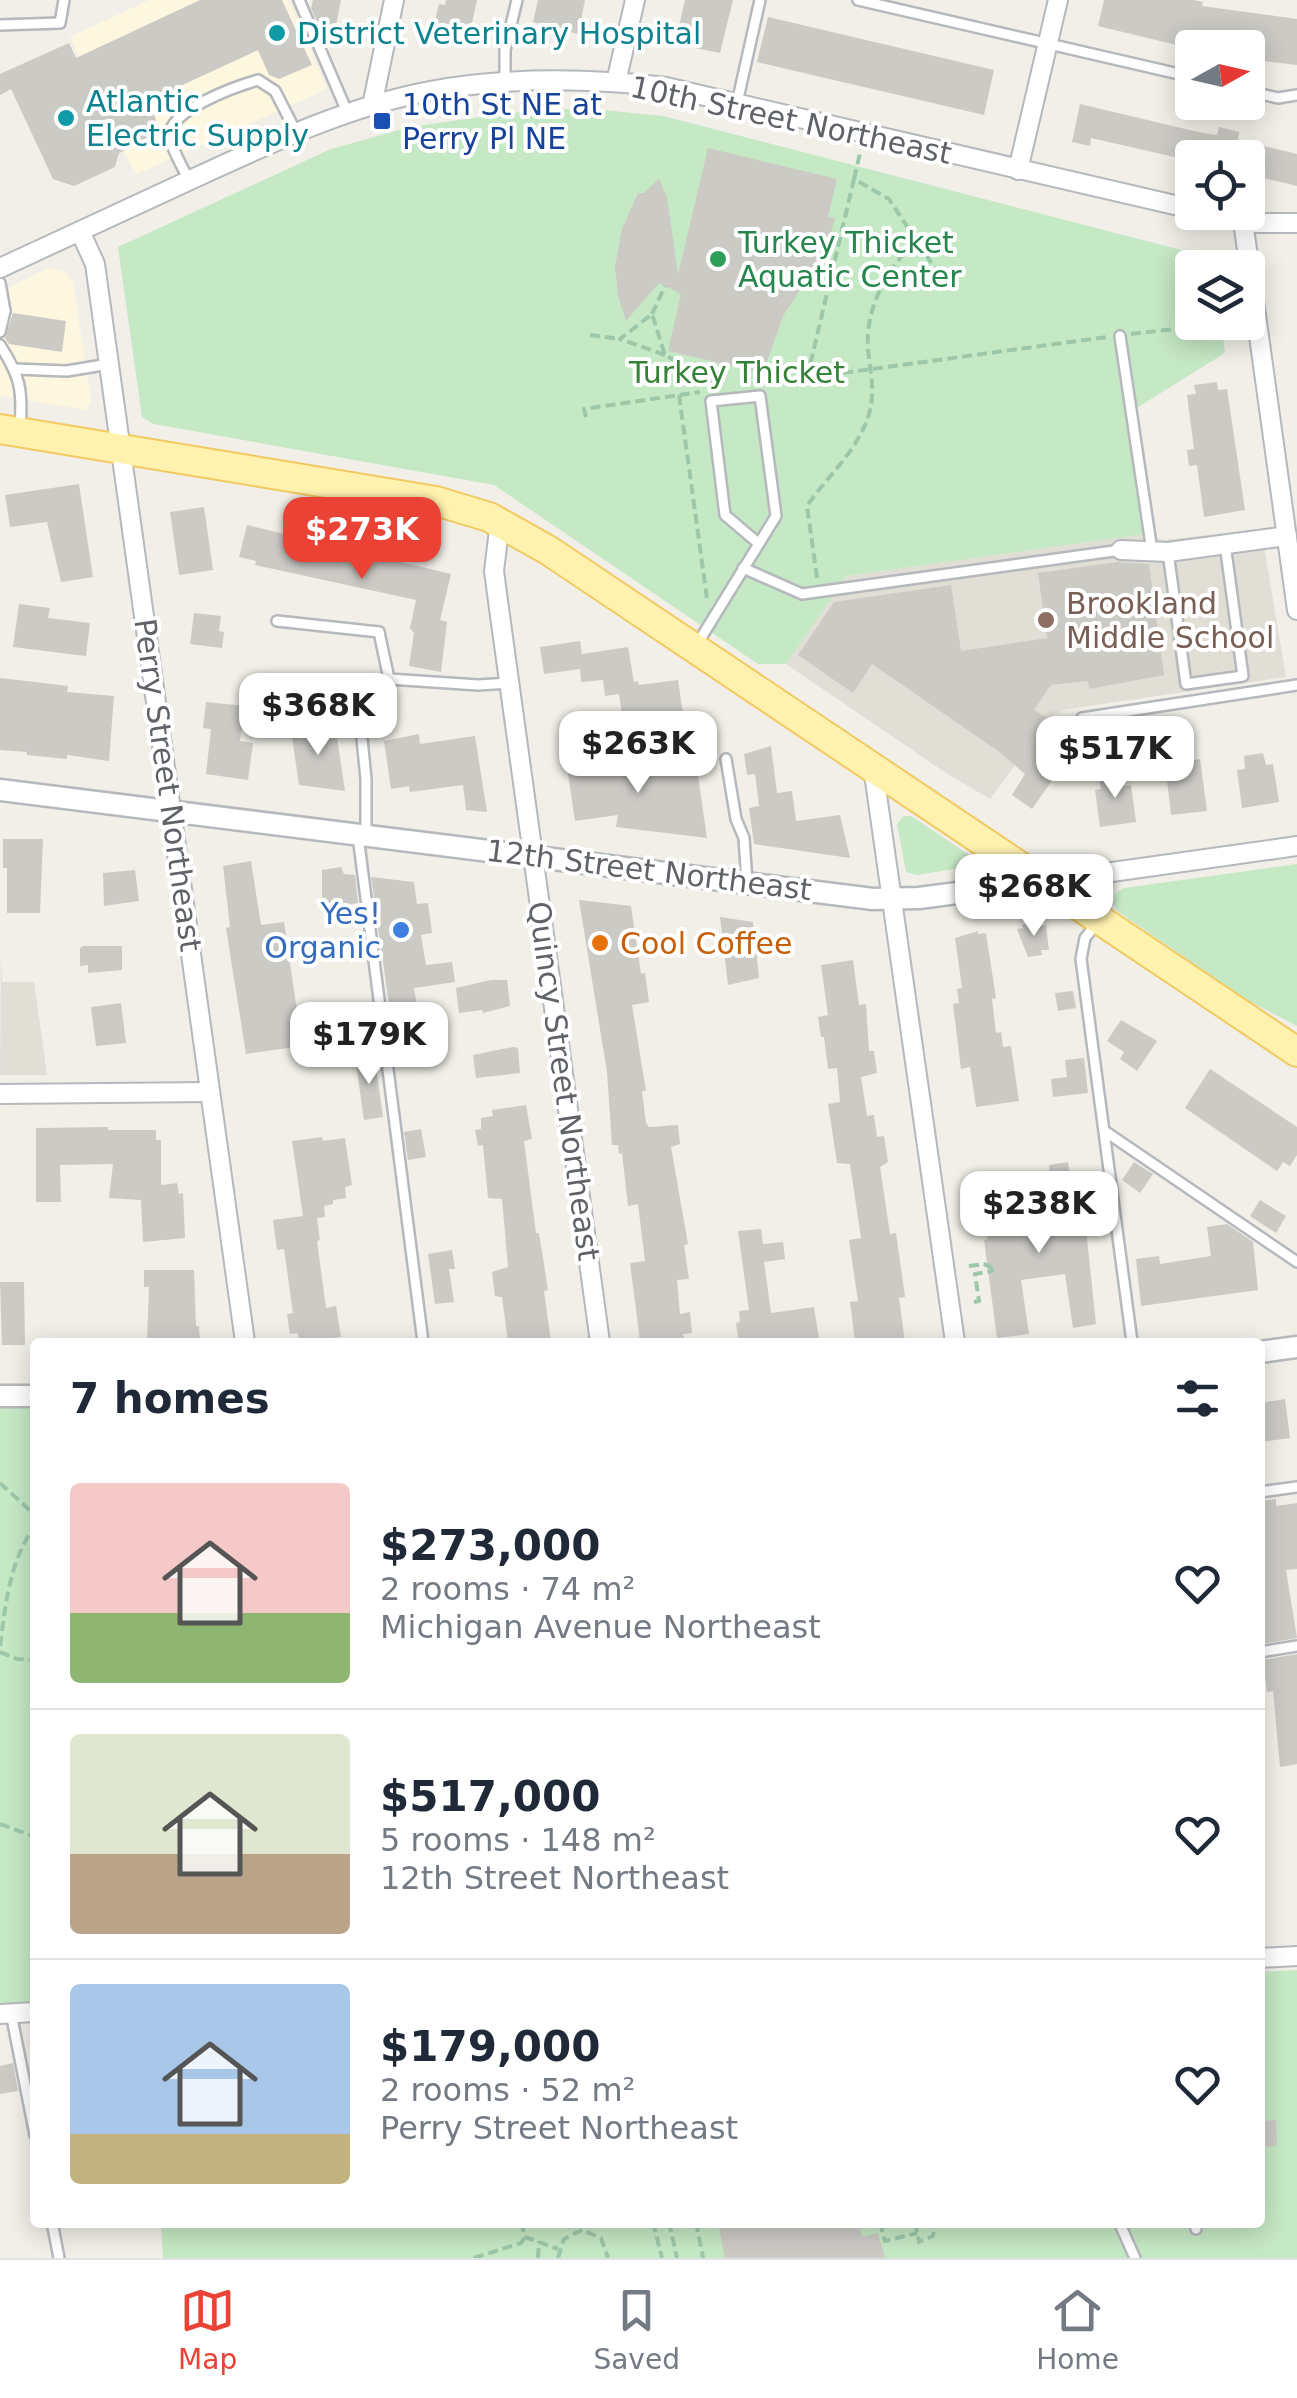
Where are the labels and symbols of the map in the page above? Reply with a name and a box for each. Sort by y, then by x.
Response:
place label: District Veterinary Hospital [297,16,701,51]
marker: District Veterinary Hospital [266,22,288,44]
north arrow [1175,30,1265,120]
street label: 10th Street Northeast [627,69,955,171]
place label: Atlantic Electric Supply [86,84,309,153]
place label: 10th St NE at Perry Pl NE [402,87,602,156]
marker: Atlantic Electric Supply [55,107,77,129]
marker: 10th St NE at Perry Pl NE [371,110,393,132]
place label: Turkey Thicket Aquatic Center [737,225,962,294]
marker: Turkey Thicket Aquatic Center [707,248,729,270]
park label: Turkey Thicket [628,355,845,390]
pin: $273K [292,497,432,582]
place label: Brookland Middle School [1066,586,1274,655]
marker: Brookland Middle School [1035,609,1057,631]
street label: Perry Street Northeast [127,616,209,954]
pin: $368K [248,673,388,758]
pin: $263K [568,711,708,796]
pin: $517K [1045,716,1185,801]
street label: 12th Street Northeast [484,833,814,907]
pin: $268K [964,854,1104,939]
place label: Yes! Organic [264,896,381,965]
street label: Quincy Street Northeast [521,899,607,1263]
marker: Yes! Organic [390,919,412,941]
place label: Cool Coffee [620,926,792,961]
marker: Cool Coffee [589,932,611,954]
pin: $179K [299,1002,439,1087]
pin: $238K [969,1171,1109,1256]

